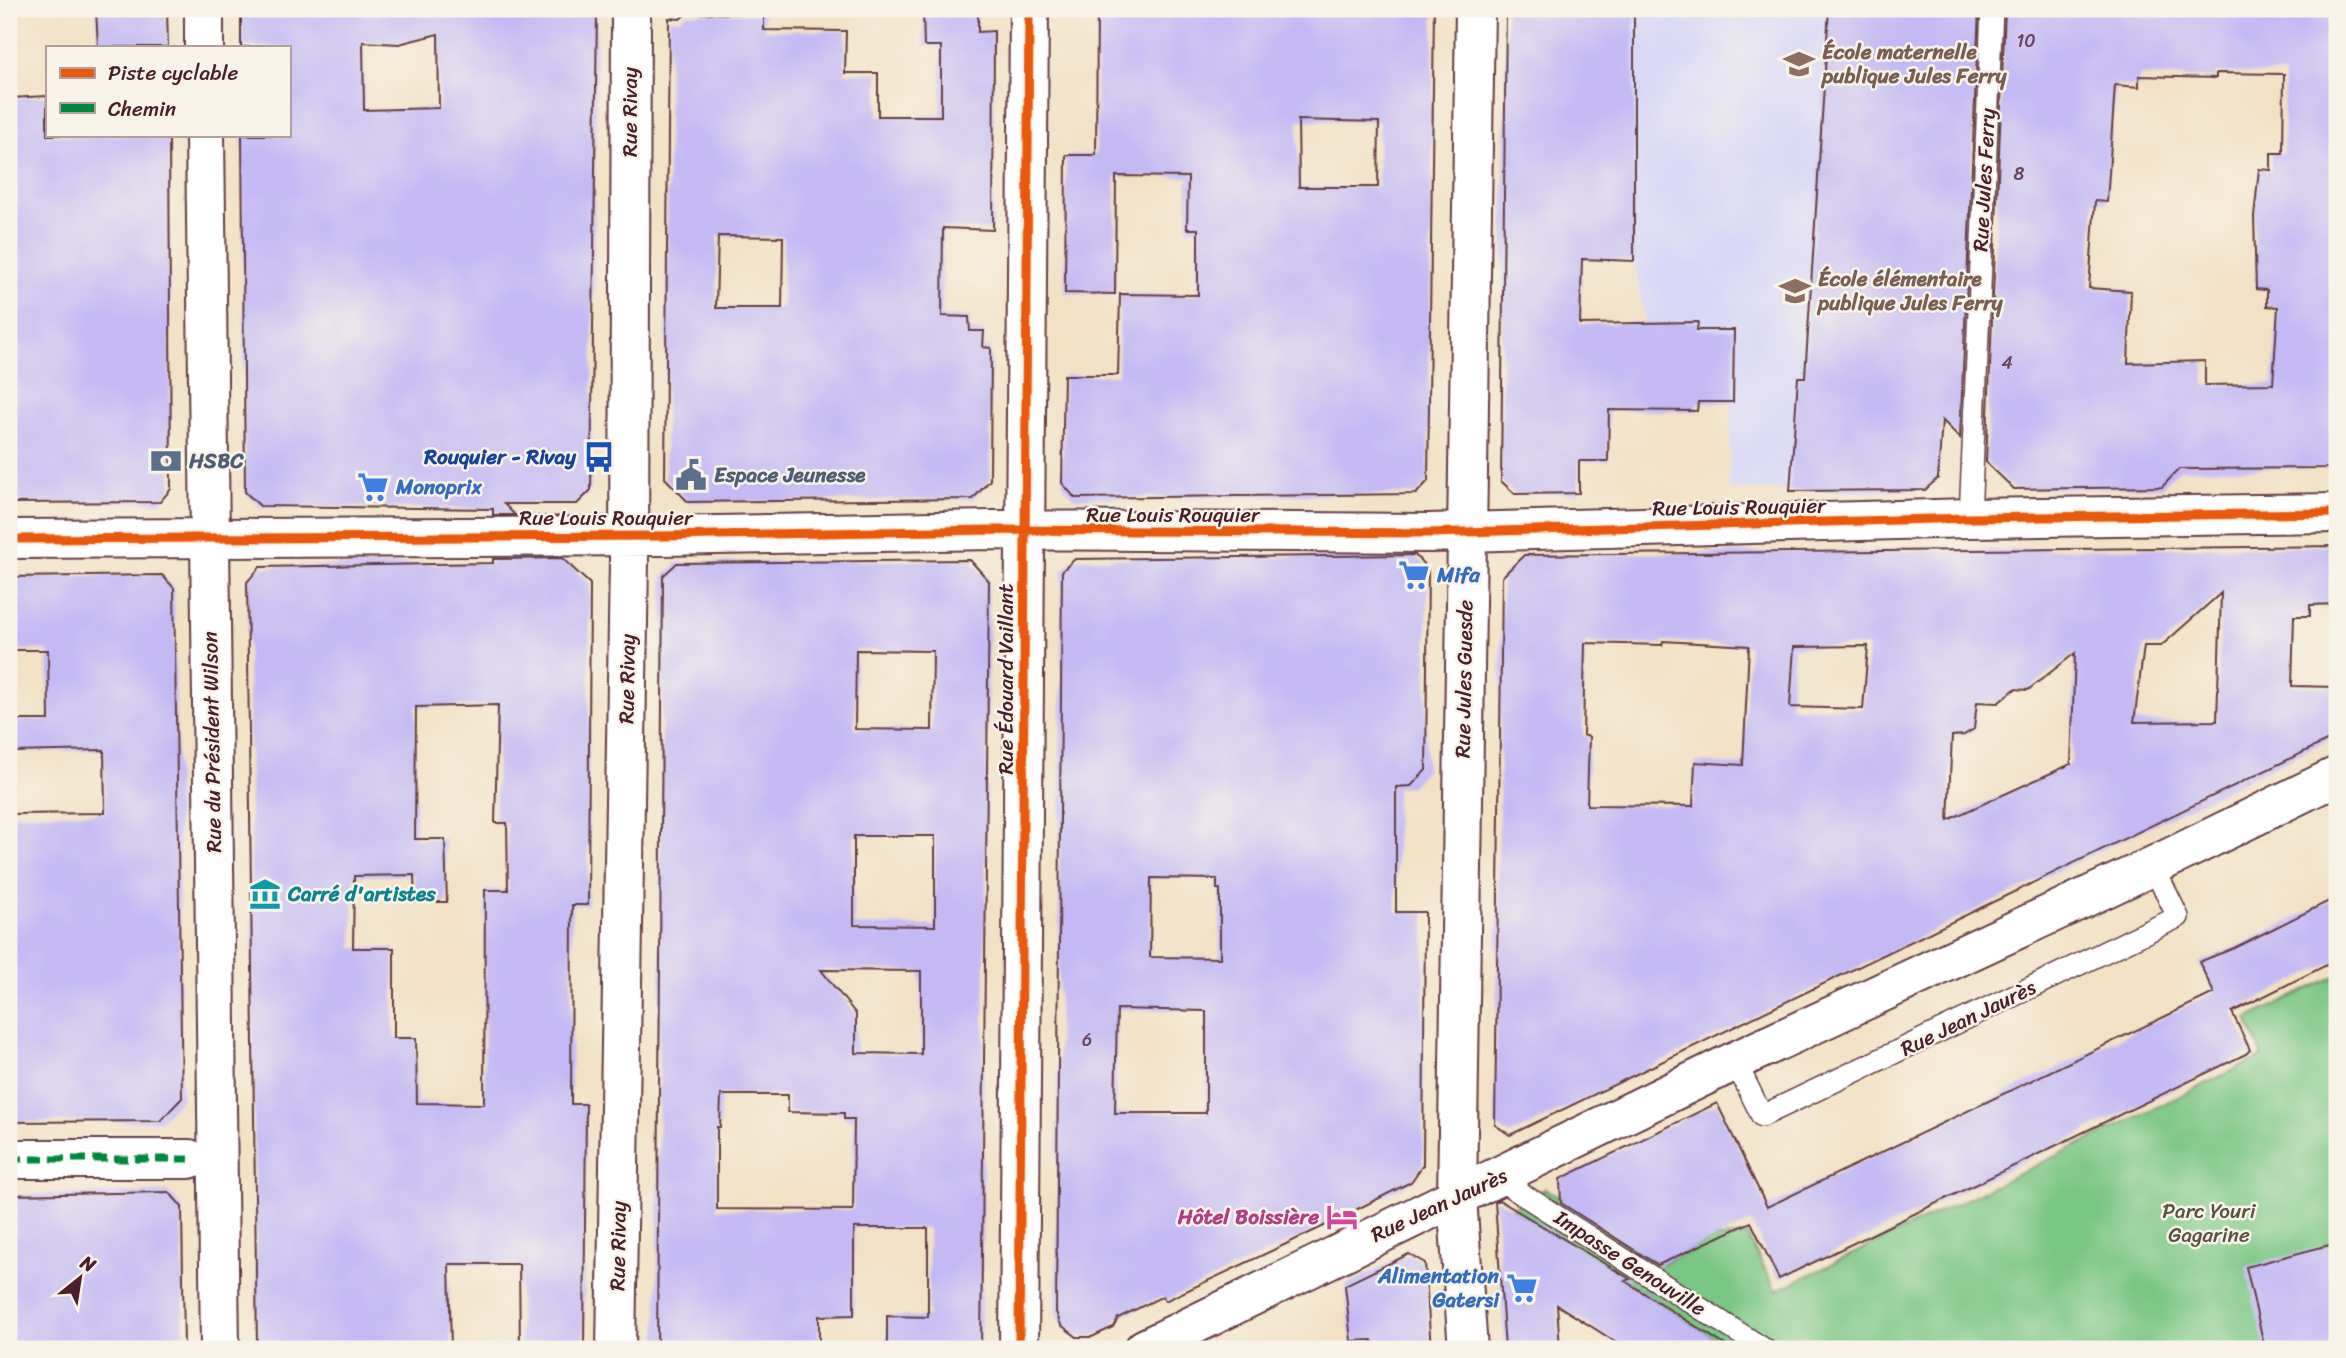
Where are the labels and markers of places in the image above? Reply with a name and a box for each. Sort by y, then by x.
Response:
place label: École maternelle publique Jules Ferry [1820,33,2008,95]
school or university icon: École maternelle publique Jules Ferry [1782,47,1816,81]
place label: École élémentaire publique Jules Ferry [1816,260,2004,322]
school or university icon: École élémentaire publique Jules Ferry [1778,274,1812,308]
place label: Rouquier - Rivay [423,438,577,476]
bus stop icon: Rouquier - Rivay [582,440,616,474]
place label: HSBC [188,442,245,480]
bank icon: HSBC [149,444,183,478]
place label: Espace Jeunesse [714,456,866,494]
public building icon: Espace Jeunesse [674,458,708,492]
place label: Monoprix [395,468,482,506]
supermarket icon: Monoprix [356,470,390,504]
place label: Mifa [1436,556,1481,594]
supermarket icon: Mifa [1397,558,1431,592]
place label: Carré d'artistes [287,875,436,913]
museum icon: Carré d'artistes [248,877,282,911]
place label: Hôtel Boissière [1177,1198,1319,1236]
hotel icon: Hôtel Boissière [1325,1200,1359,1234]
place label: Alimentation Gatersi [1377,1257,1500,1319]
supermarket icon: Alimentation Gatersi [1505,1271,1539,1305]

